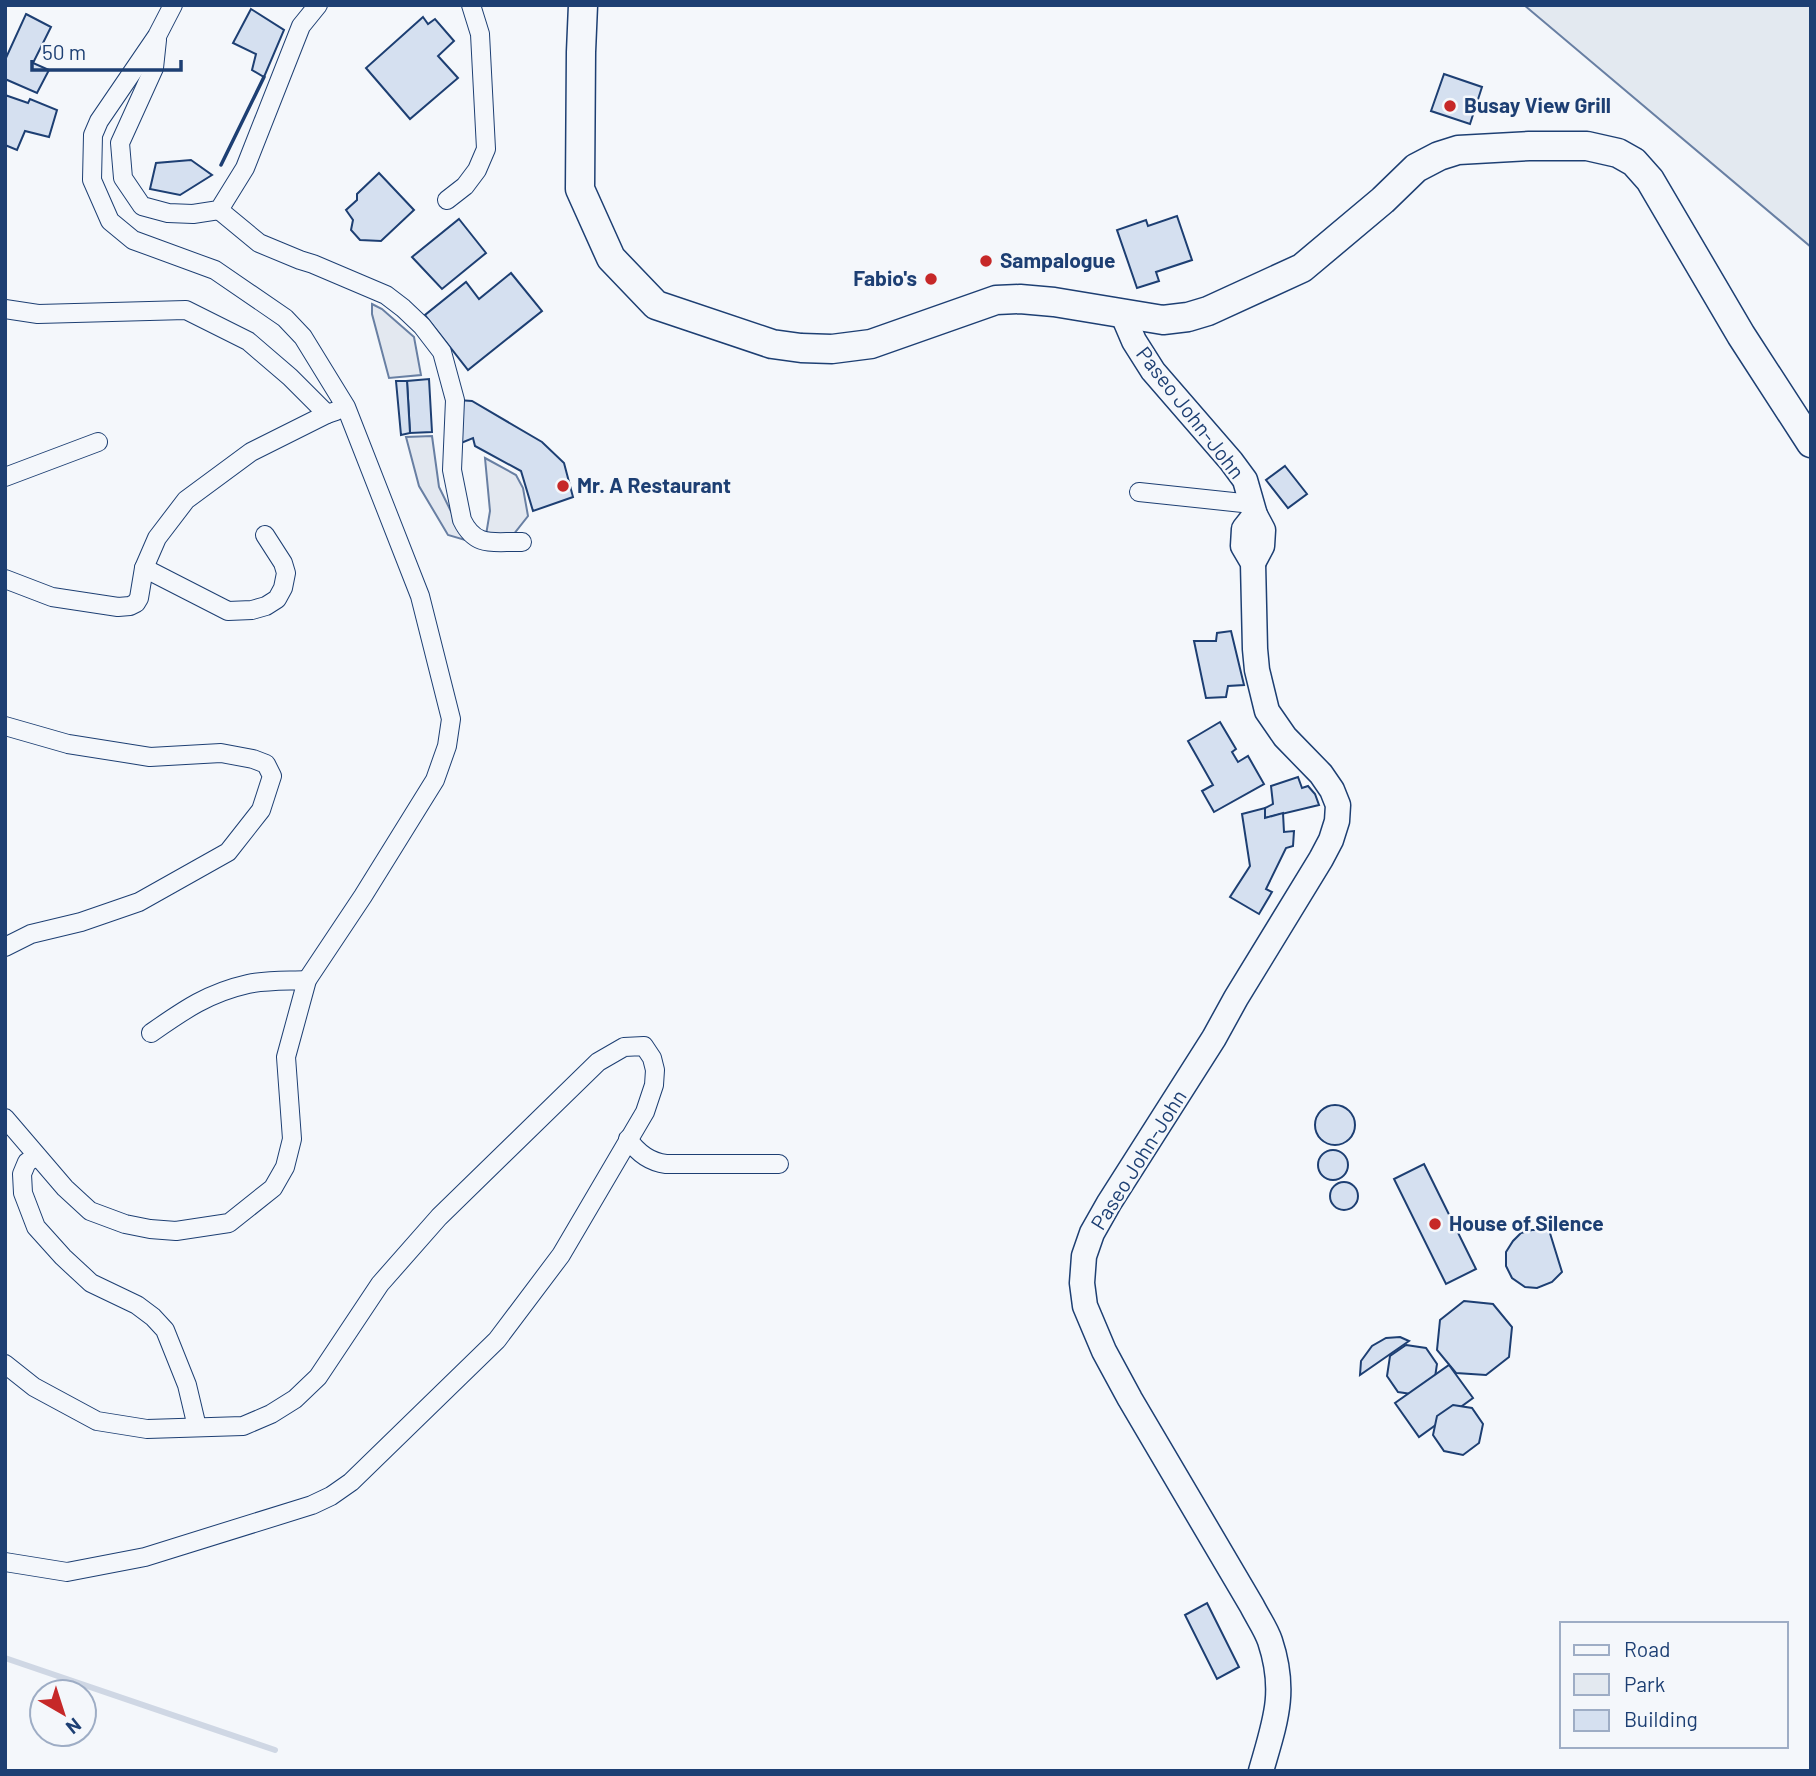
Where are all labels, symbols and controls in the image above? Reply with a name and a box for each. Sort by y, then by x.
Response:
scale bar [32,28,180,72]
text: 50 m [42,39,86,64]
place label: Busay View Grill [1464,92,1611,117]
marker: Busay View Grill [1442,98,1458,114]
place label: Sampalogue [1000,247,1115,272]
marker: Sampalogue [978,253,994,269]
place label: Fabio's [853,265,917,290]
marker: Fabio's [923,271,939,287]
street label: Paseo John-John [1132,341,1250,483]
place label: Mr. A Restaurant [577,472,731,497]
marker: Mr. A Restaurant [555,478,571,494]
street label: Paseo John-John [1085,1084,1191,1234]
place label: House of Silence [1449,1210,1604,1235]
marker: House of Silence [1427,1216,1443,1232]
legend [1560,1622,1788,1748]
text: Road [1624,1636,1670,1661]
text: Park [1624,1671,1665,1696]
north arrow [28,1678,98,1748]
text: Building [1624,1706,1698,1731]
text: N [62,1714,86,1740]

